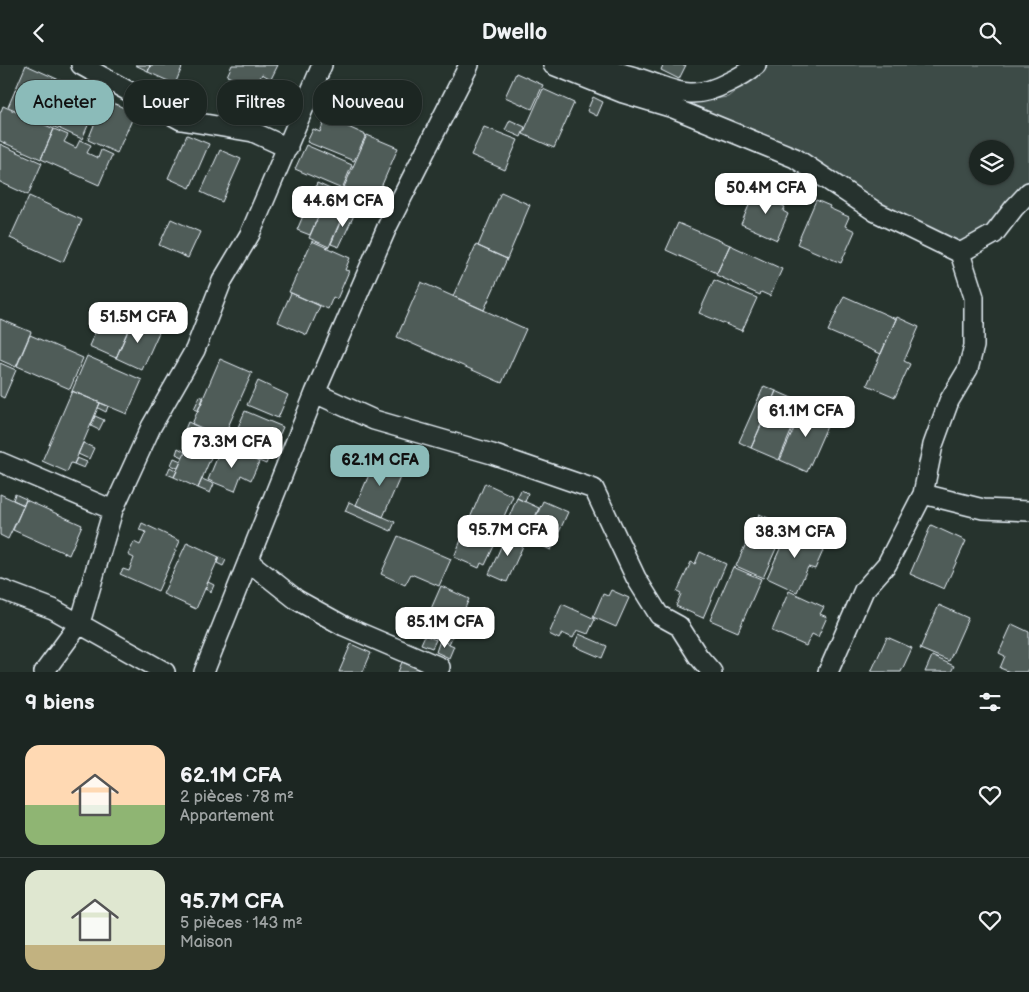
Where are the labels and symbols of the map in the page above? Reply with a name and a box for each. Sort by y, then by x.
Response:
pin: 50.4M CFA [709,173,823,215]
pin: 44.6M CFA [286,185,400,228]
pin: 51.5M CFA [81,301,195,344]
pin: 61.1M CFA [749,395,863,438]
pin: 73.3M CFA [175,427,289,469]
pin: 62.1M CFA [323,445,437,487]
pin: 95.7M CFA [451,515,565,557]
pin: 38.3M CFA [738,517,852,559]
pin: 85.1M CFA [388,607,502,649]

